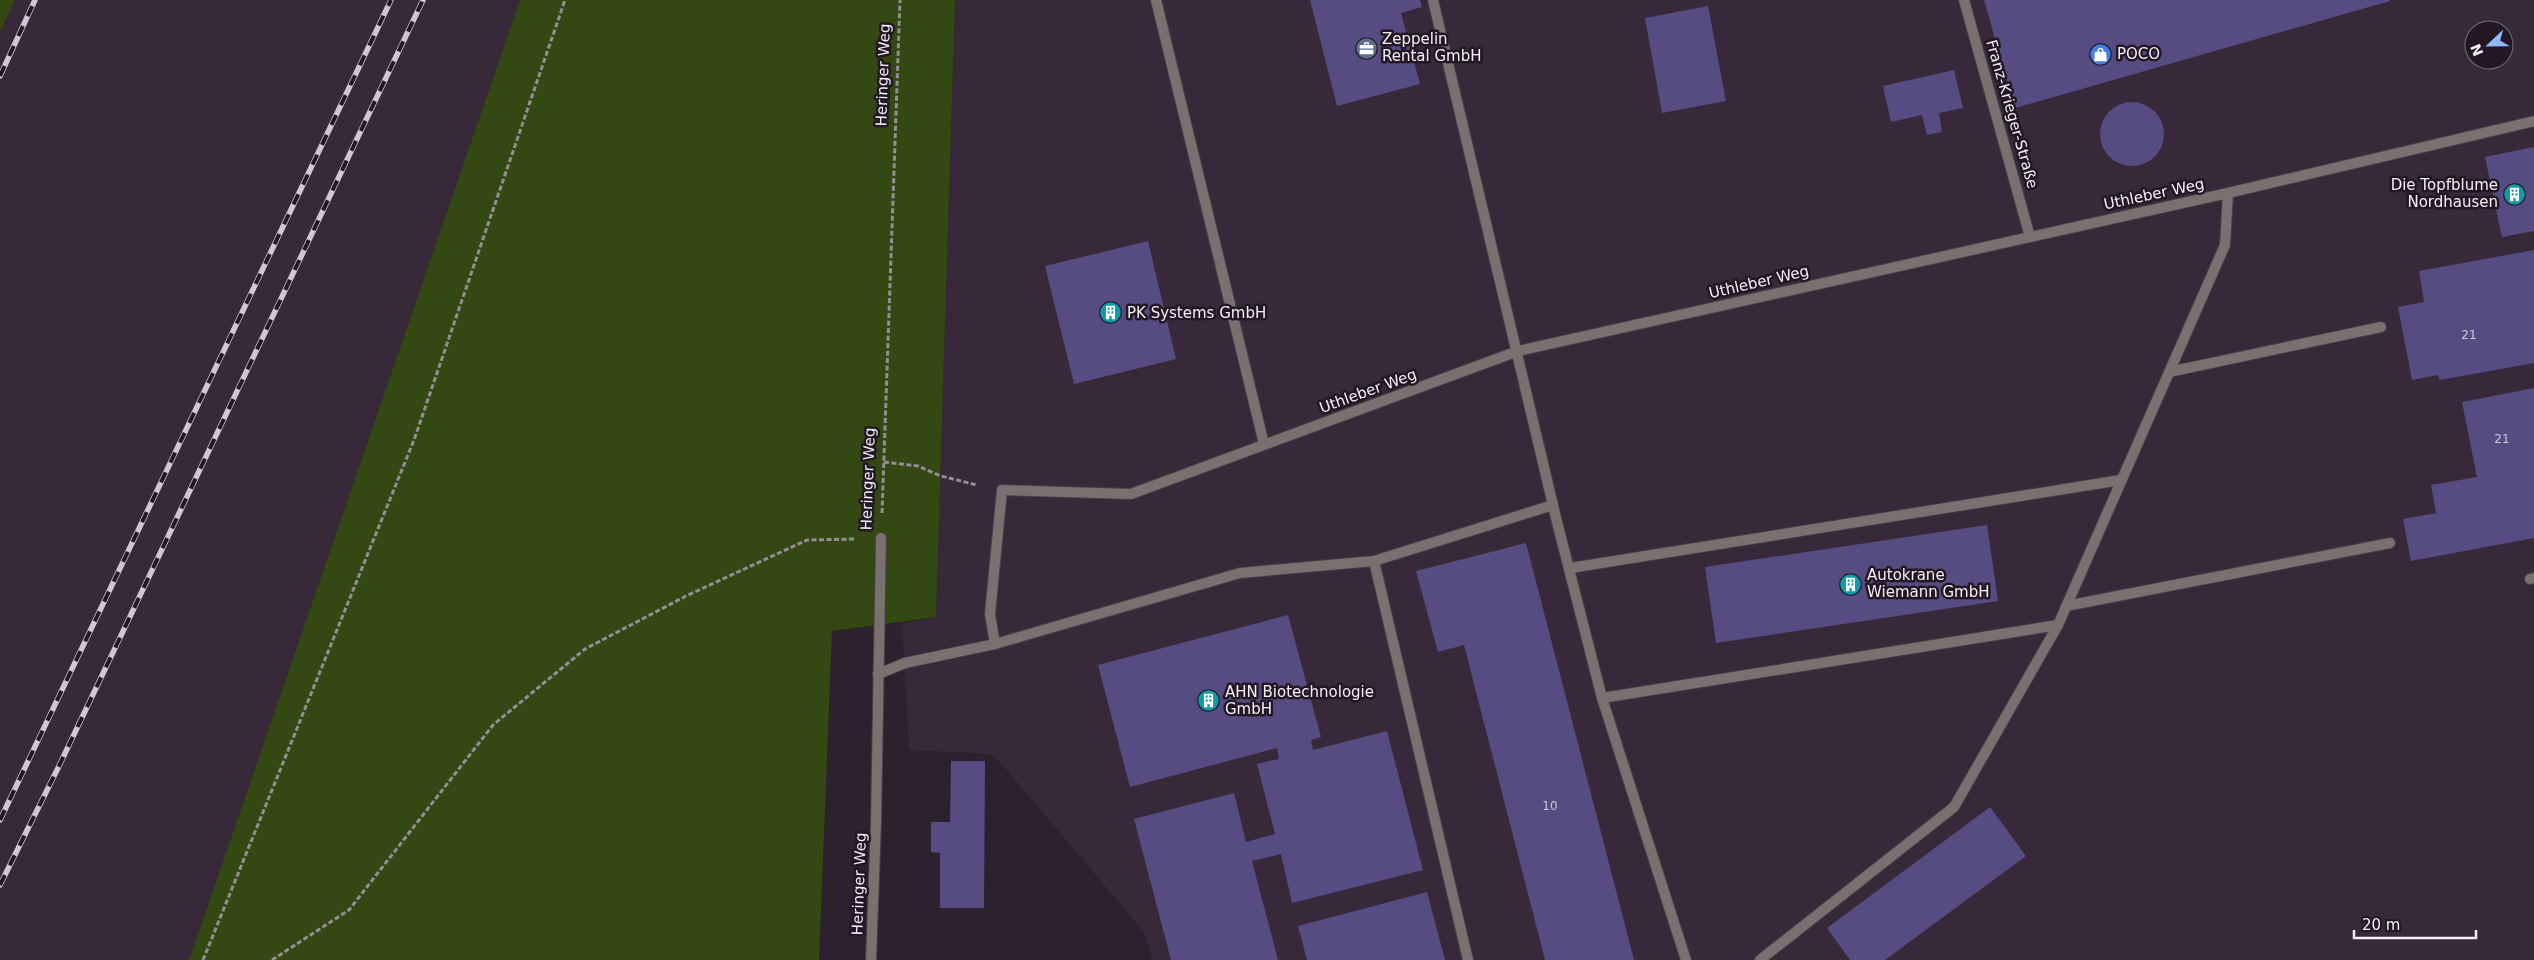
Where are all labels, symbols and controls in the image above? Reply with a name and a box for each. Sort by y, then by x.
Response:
north arrow [2464,20,2514,70]
street label: Heringer Weg [872,23,894,127]
place label: Zeppelin Rental GmbH [1382,30,1482,65]
office icon: Zeppelin Rental GmbH [1354,36,1378,60]
street label: Franz-Krieger-Straße [1982,38,2042,190]
text: N [2467,41,2487,58]
shop icon: POCO [2089,42,2113,66]
place label: POCO [2117,45,2160,63]
street label: Uthleber Weg [2102,175,2206,213]
place label: Die Topfblume Nordhausen [2391,176,2498,211]
building icon: Die Topfblume Nordhausen [2502,182,2526,206]
street label: Uthleber Weg [1707,262,1811,302]
building icon: PK Systems GmbH [1099,301,1123,325]
place label: PK Systems GmbH [1127,304,1266,322]
house number: 21 [2461,328,2477,342]
street label: Uthleber Weg [1317,365,1419,417]
street label: Heringer Weg [857,427,879,531]
house number: 21 [2494,432,2510,446]
place label: Autokrane Wiemann GmbH [1867,566,1990,601]
building icon: Autokrane Wiemann GmbH [1839,572,1863,596]
place label: AHN Biotechnologie GmbH [1225,683,1374,718]
building icon: AHN Biotechnologie GmbH [1197,689,1221,713]
house number: 10 [1542,799,1558,813]
street label: Heringer Weg [848,832,870,936]
scale bar [2354,908,2476,940]
text: 20 m [2362,916,2400,934]

